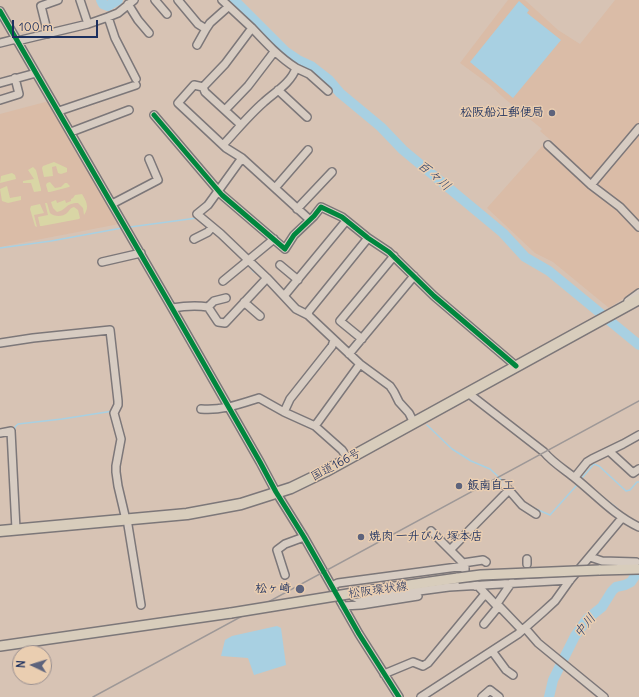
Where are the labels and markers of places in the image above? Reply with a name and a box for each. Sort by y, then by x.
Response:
place label: 松阪船江郵便局 [460,106,544,120]
marker: 松阪船江郵便局 [547,108,557,118]
place label: 飯南自工 [467,479,515,493]
marker: 飯南自工 [454,481,464,491]
place label: 焼肉 一升びん 塚本店 [369,530,483,544]
marker: 焼肉 一升びん 塚本店 [356,532,366,542]
place label: 松ヶ崎 [255,582,291,596]
marker: 松ヶ崎 [294,583,306,595]

